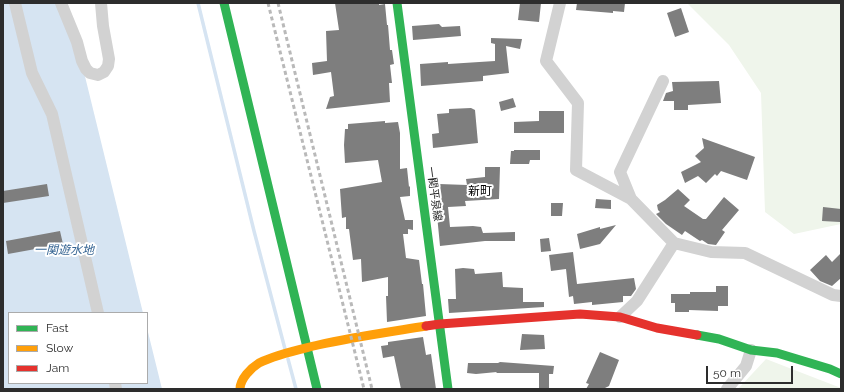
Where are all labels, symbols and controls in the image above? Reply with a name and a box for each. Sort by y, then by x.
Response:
street label: 一関平泉線 [424,166,444,222]
district label: 新町 [468,184,492,198]
water label: 一関遊水地 [34,243,94,257]
legend [8,312,148,384]
text: Fast [46,321,69,335]
text: Slow [46,341,73,355]
scale bar [708,358,795,384]
text: Jam [46,361,69,375]
text: 50 m [713,366,741,380]

